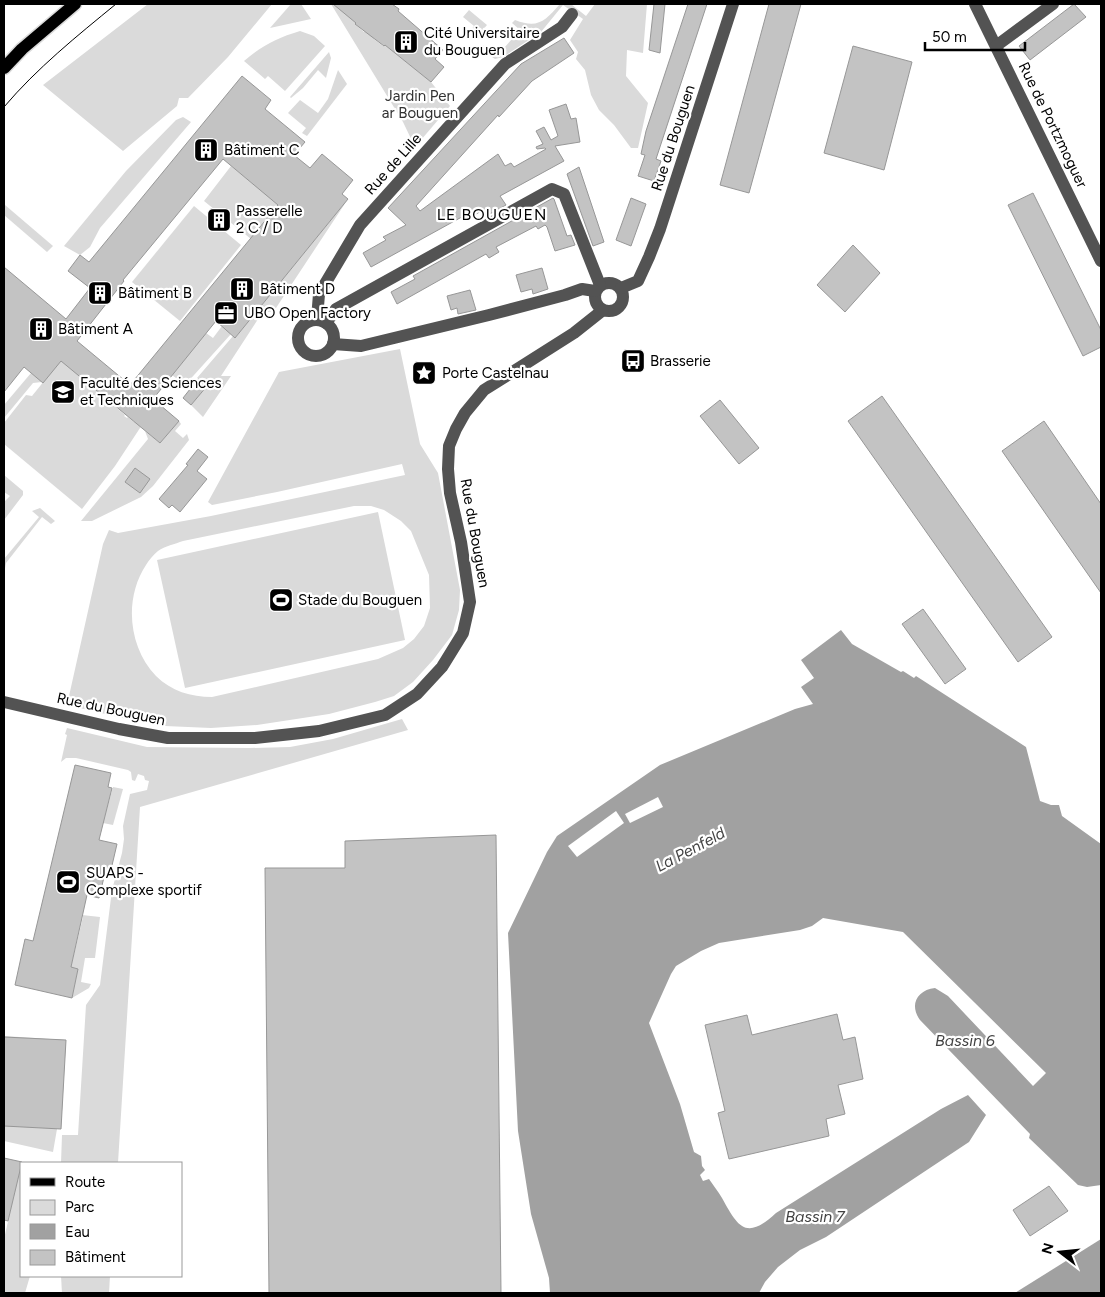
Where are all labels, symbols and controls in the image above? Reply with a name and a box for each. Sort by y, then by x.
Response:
scale bar [925,20,1025,52]
place label: Cité Universitaire du Bouguen [424,24,540,59]
text: 50 m [932,28,967,46]
building icon: Cité Universitaire du Bouguen [393,29,419,55]
street label: Rue de Portzmoguer [1015,59,1091,191]
street label: Rue du Bouguen [647,83,699,193]
park label: Jardin Pen ar Bouguen [382,87,458,122]
street label: Rue de Lille [361,130,425,198]
building icon: Bâtiment C [193,137,219,163]
place label: Bâtiment C [224,141,300,159]
place label: Passerelle 2 C / D [236,202,302,237]
district label: LE BOUGUEN [437,205,547,224]
building icon: Passerelle 2 C / D [206,207,232,233]
building icon: Bâtiment D [229,276,255,302]
building icon: Bâtiment B [87,280,113,306]
place label: Bâtiment D [260,280,335,298]
place label: Bâtiment B [118,284,192,302]
office icon: UBO Open Factory [213,300,239,326]
place label: UBO Open Factory [244,304,371,322]
building icon: Bâtiment A [28,316,54,342]
place label: Bâtiment A [58,320,133,338]
bus stop icon: Brasserie [620,348,646,374]
place label: Brasserie [650,352,711,370]
place icon: Porte Castelnau [411,360,437,386]
place label: Porte Castelnau [442,364,549,382]
place label: Faculté des Sciences et Techniques [80,374,221,409]
school or university icon: Faculté des Sciences et Techniques [50,379,76,405]
street label: Rue du Bouguen [457,477,493,589]
sports icon: Stade du Bouguen [268,587,294,613]
place label: Stade du Bouguen [298,591,422,609]
street label: Rue du Bouguen [55,689,167,729]
water label: La Penfeld [652,823,729,876]
place label: SUAPS - Complexe sportif [86,864,202,899]
sports icon: SUAPS - Complexe sportif [55,869,81,895]
water label: Bassin 6 [935,1031,996,1050]
legend [20,1162,182,1277]
text: Route [65,1173,105,1191]
text: Parc [65,1198,94,1216]
water label: Bassin 7 [785,1207,846,1226]
text: Eau [65,1223,90,1241]
north arrow [1035,1227,1085,1277]
text: N [1038,1241,1058,1256]
text: Bâtiment [65,1248,126,1266]

